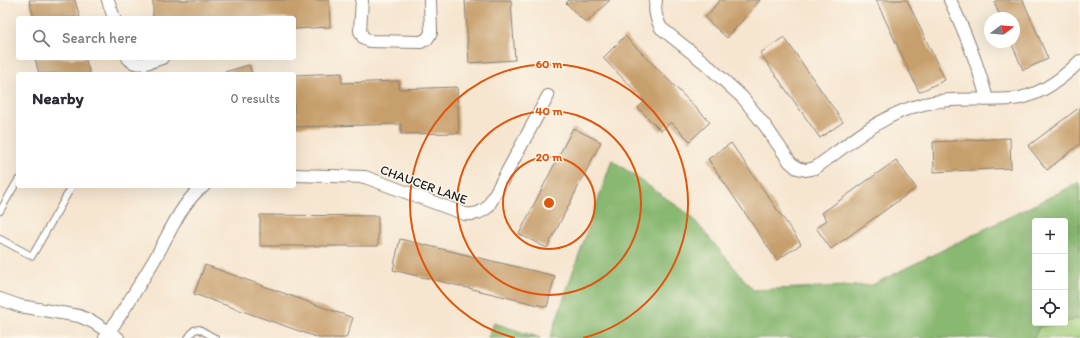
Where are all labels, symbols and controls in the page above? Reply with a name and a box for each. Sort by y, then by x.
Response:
north arrow [984,12,1020,48]
search box [16,16,296,60]
icon: search [30,27,52,49]
text: Search here [62,29,137,47]
text: 60 m [536,57,563,71]
text: Nearby [32,88,84,108]
text: 0 results [230,91,280,106]
text: 40 m [535,104,564,118]
text: 20 m [536,150,563,164]
street label: CHAUCER LANE [378,162,469,207]
centre of rings [542,196,556,210]
map controls [1032,218,1068,326]
button: + [1032,218,1068,254]
button: − [1032,254,1068,290]
button: locate [1032,290,1068,326]

